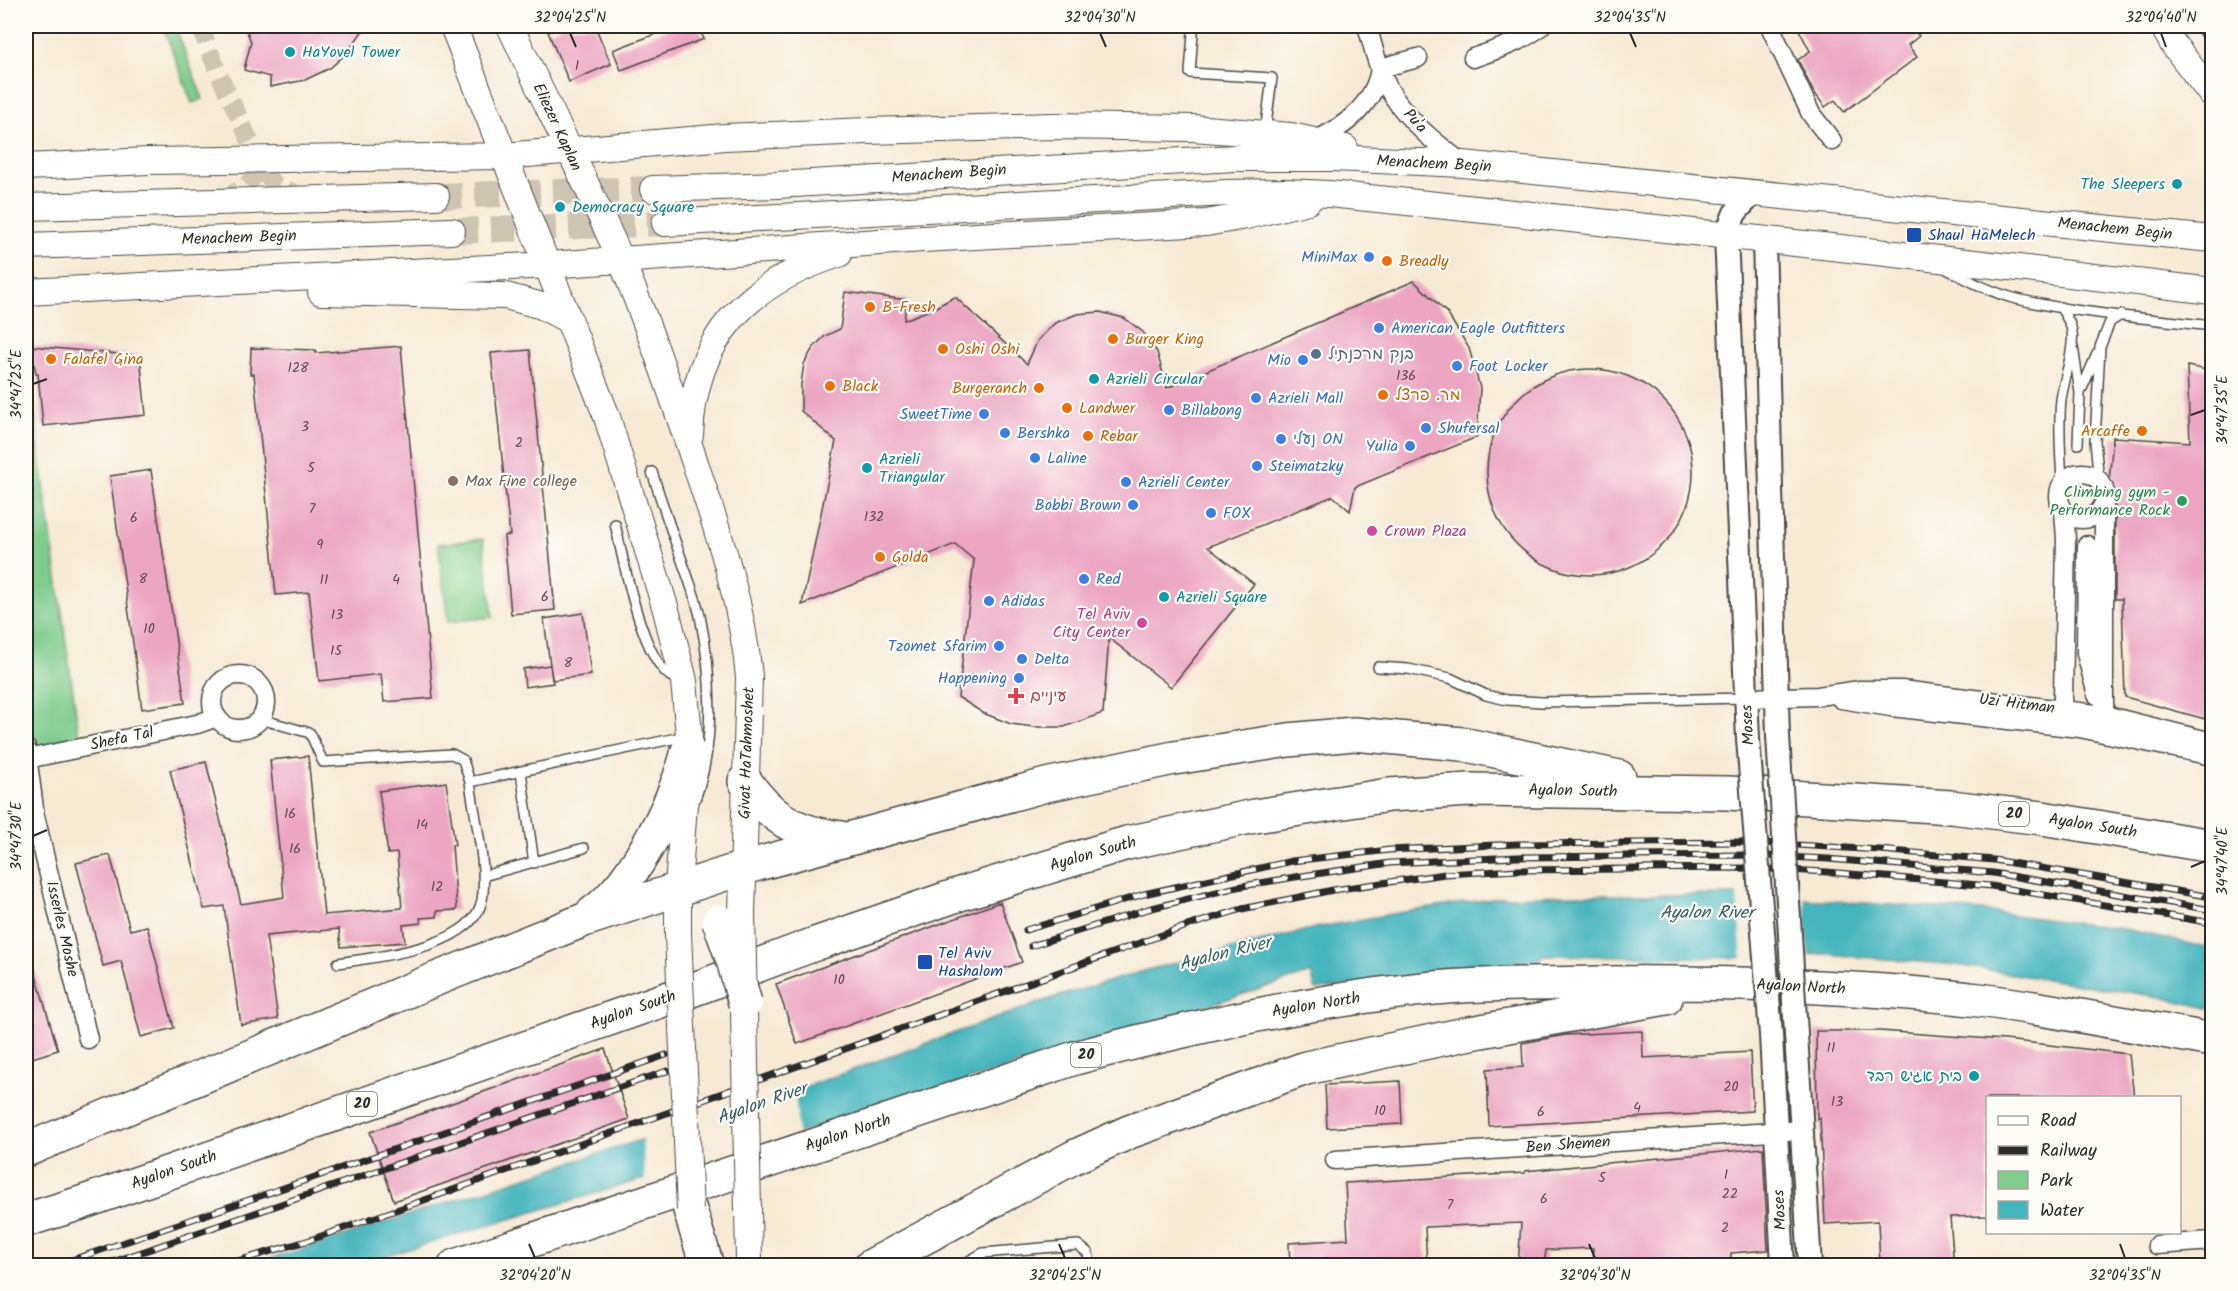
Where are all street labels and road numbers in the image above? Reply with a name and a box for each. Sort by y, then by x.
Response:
street label: Eliezer Kaplan [526,79,588,175]
street label: Pu'a [1397,103,1433,139]
street label: Menachem Begin [1376,149,1492,179]
street label: Menachem Begin [891,158,1007,190]
street label: Menachem Begin [2056,211,2174,247]
street label: Menachem Begin [181,223,297,253]
street label: Givat HaTahmoshet [732,686,762,819]
street label: Uzi Hitman [1978,687,2056,721]
street label: Moses [1734,704,1762,746]
street label: Shefa Tal [88,720,156,758]
street label: Ayalon South [1528,778,1618,804]
road number: 20 [1999,802,2029,826]
street label: Ayalon South [2047,807,2139,845]
street label: Ayalon South [1047,830,1139,878]
street label: Isserles Moshe [39,878,85,980]
street label: Ayalon North [1756,972,1846,1002]
street label: Ayalon South [587,984,679,1036]
street label: Ayalon North [1270,986,1362,1024]
road number: 20 [1071,1043,1101,1067]
road number: 20 [347,1092,377,1116]
street label: Ayalon North [802,1107,894,1159]
street label: Ben Shemen [1525,1130,1611,1160]
street label: Ayalon South [128,1144,220,1196]
street label: Moses [1766,1189,1794,1231]

